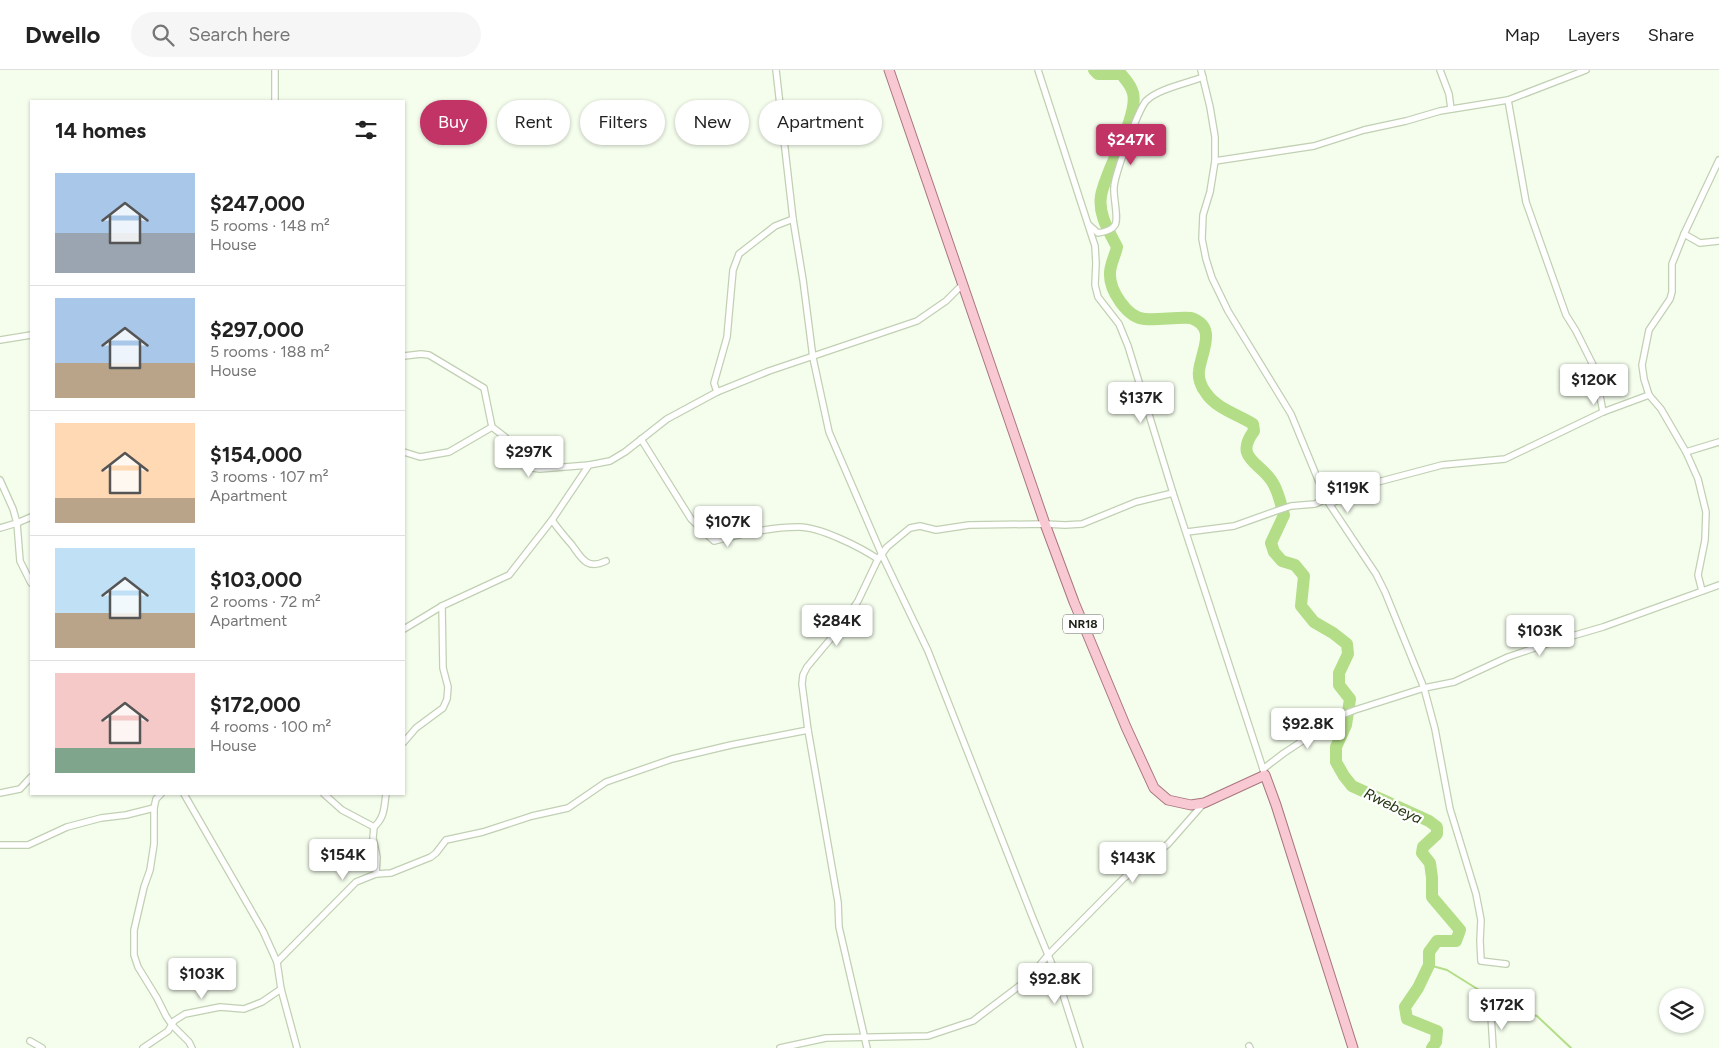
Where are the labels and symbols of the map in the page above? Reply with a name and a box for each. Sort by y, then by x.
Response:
pin: $247K [1096,124,1166,166]
pin: $120K [1559,364,1629,406]
pin: $137K [1106,382,1176,424]
pin: $297K [494,436,564,478]
pin: $119K [1313,472,1383,514]
pin: $107K [693,506,763,548]
pin: $284K [802,604,872,647]
road number: NR18 [1063,614,1103,634]
pin: $103K [1505,614,1575,657]
pin: $92.8K [1267,708,1349,750]
water label: Rwebeya [1361,784,1425,828]
pin: $154K [308,838,378,881]
pin: $143K [1098,842,1168,884]
pin: $103K [167,958,237,1000]
pin: $92.8K [1014,962,1096,1005]
pin: $172K [1467,988,1537,1031]

